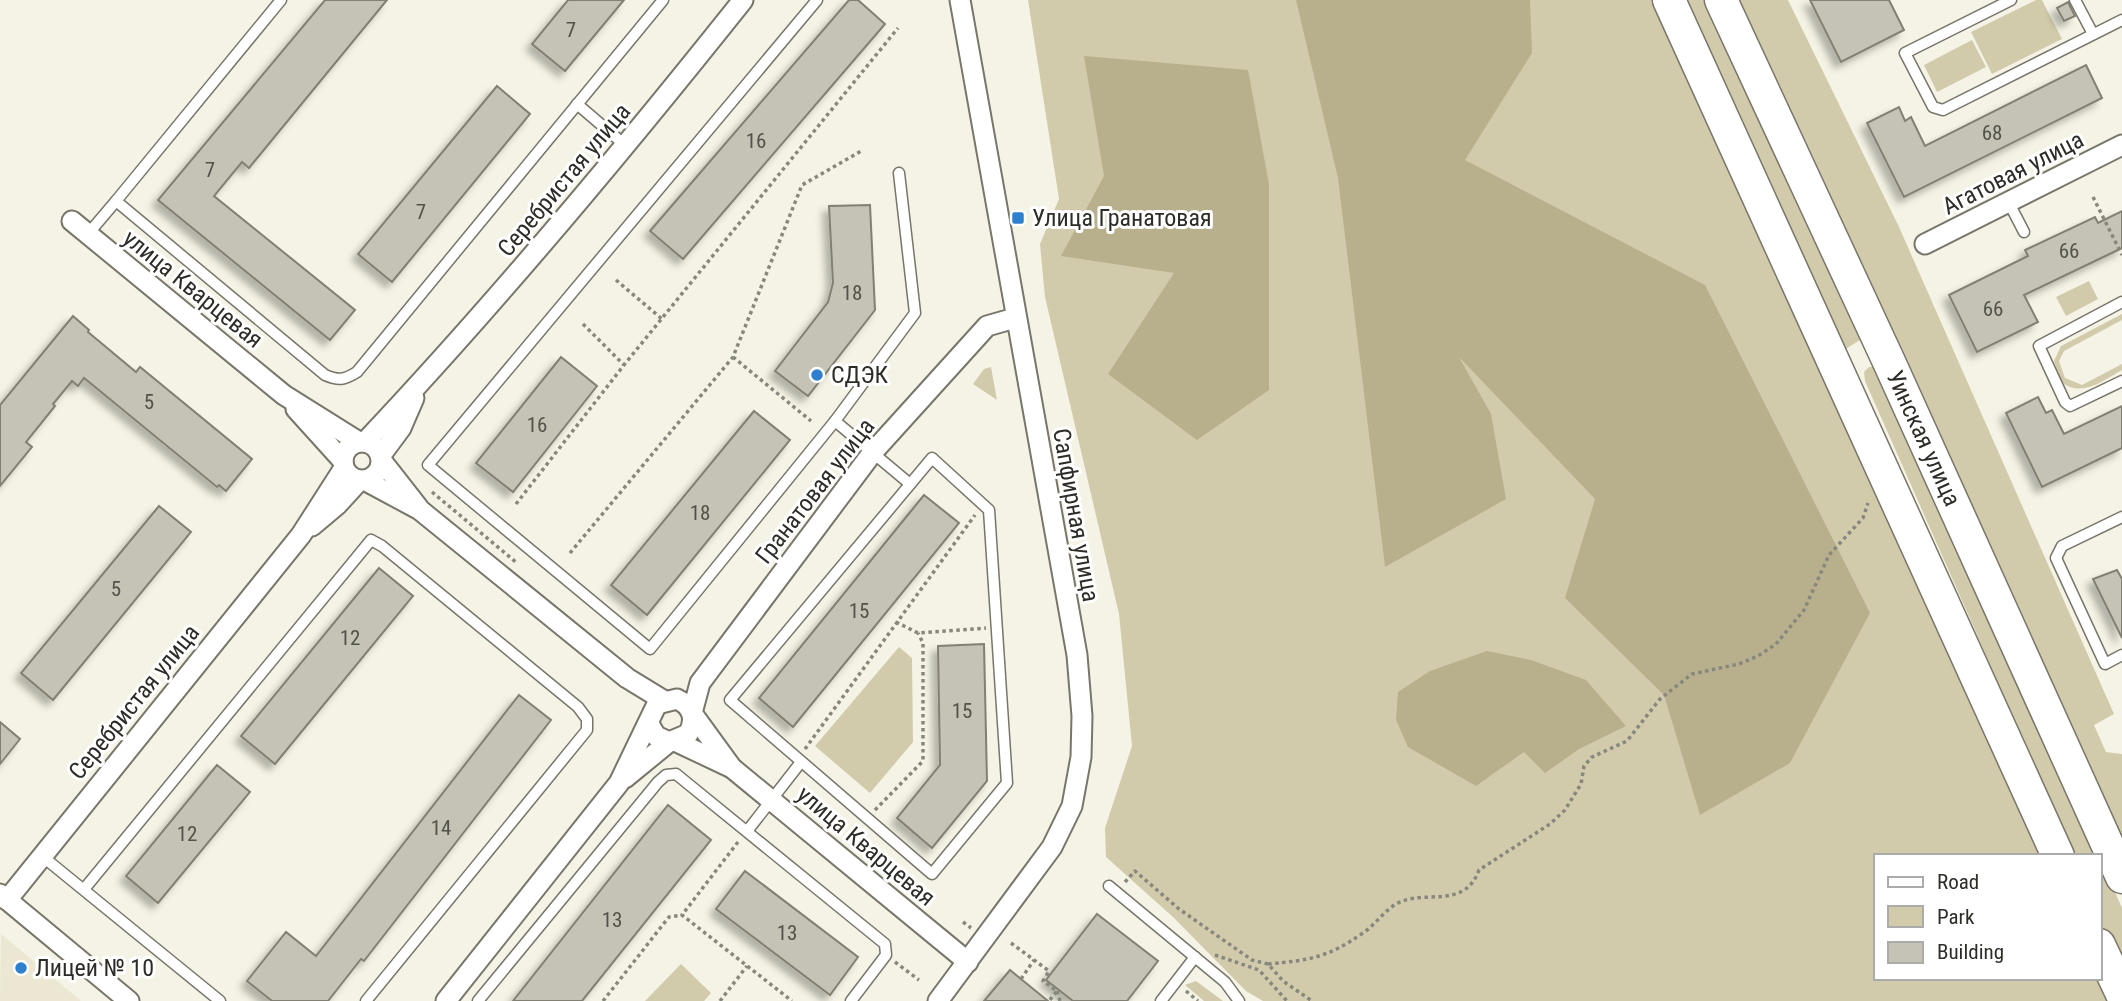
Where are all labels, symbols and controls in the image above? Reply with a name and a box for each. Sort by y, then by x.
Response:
house number: 7 [566,18,576,42]
street label: Серебристая улица [492,98,636,262]
house number: 68 [1982,121,2002,145]
street label: Агатовая улица [1938,125,2088,221]
house number: 16 [746,129,766,153]
house number: 7 [205,158,215,182]
house number: 7 [416,200,426,224]
place label: Улица Гранатовая [1032,204,1211,232]
marker: Улица Гранатовая [1010,210,1026,226]
street label: улица Кварцевая [118,224,268,354]
house number: 66 [2059,239,2079,263]
house number: 18 [842,281,862,305]
house number: 66 [1983,297,2003,321]
place label: СДЭК [831,361,889,389]
street label: Уинская улица [1881,366,1966,511]
marker: СДЭК [809,367,825,383]
house number: 5 [144,390,154,414]
house number: 16 [527,413,547,437]
street label: Гранатовая улица [750,413,880,569]
street label: Сапфирная улица [1047,426,1105,604]
house number: 18 [690,501,710,525]
house number: 5 [111,577,121,601]
house number: 15 [849,599,869,623]
street label: Серебристая улица [63,619,205,785]
house number: 12 [340,626,360,650]
house number: 15 [952,699,972,723]
street label: улица Кварцевая [791,780,941,912]
house number: 14 [431,816,451,840]
house number: 12 [177,822,197,846]
legend [1874,854,2101,980]
text: Road [1937,870,1979,894]
text: Park [1937,905,1975,929]
house number: 13 [602,908,622,932]
house number: 13 [777,921,797,945]
text: Building [1937,940,2004,964]
place label: Лицей № 10 [35,954,154,982]
marker: Лицей № 10 [13,960,29,976]

